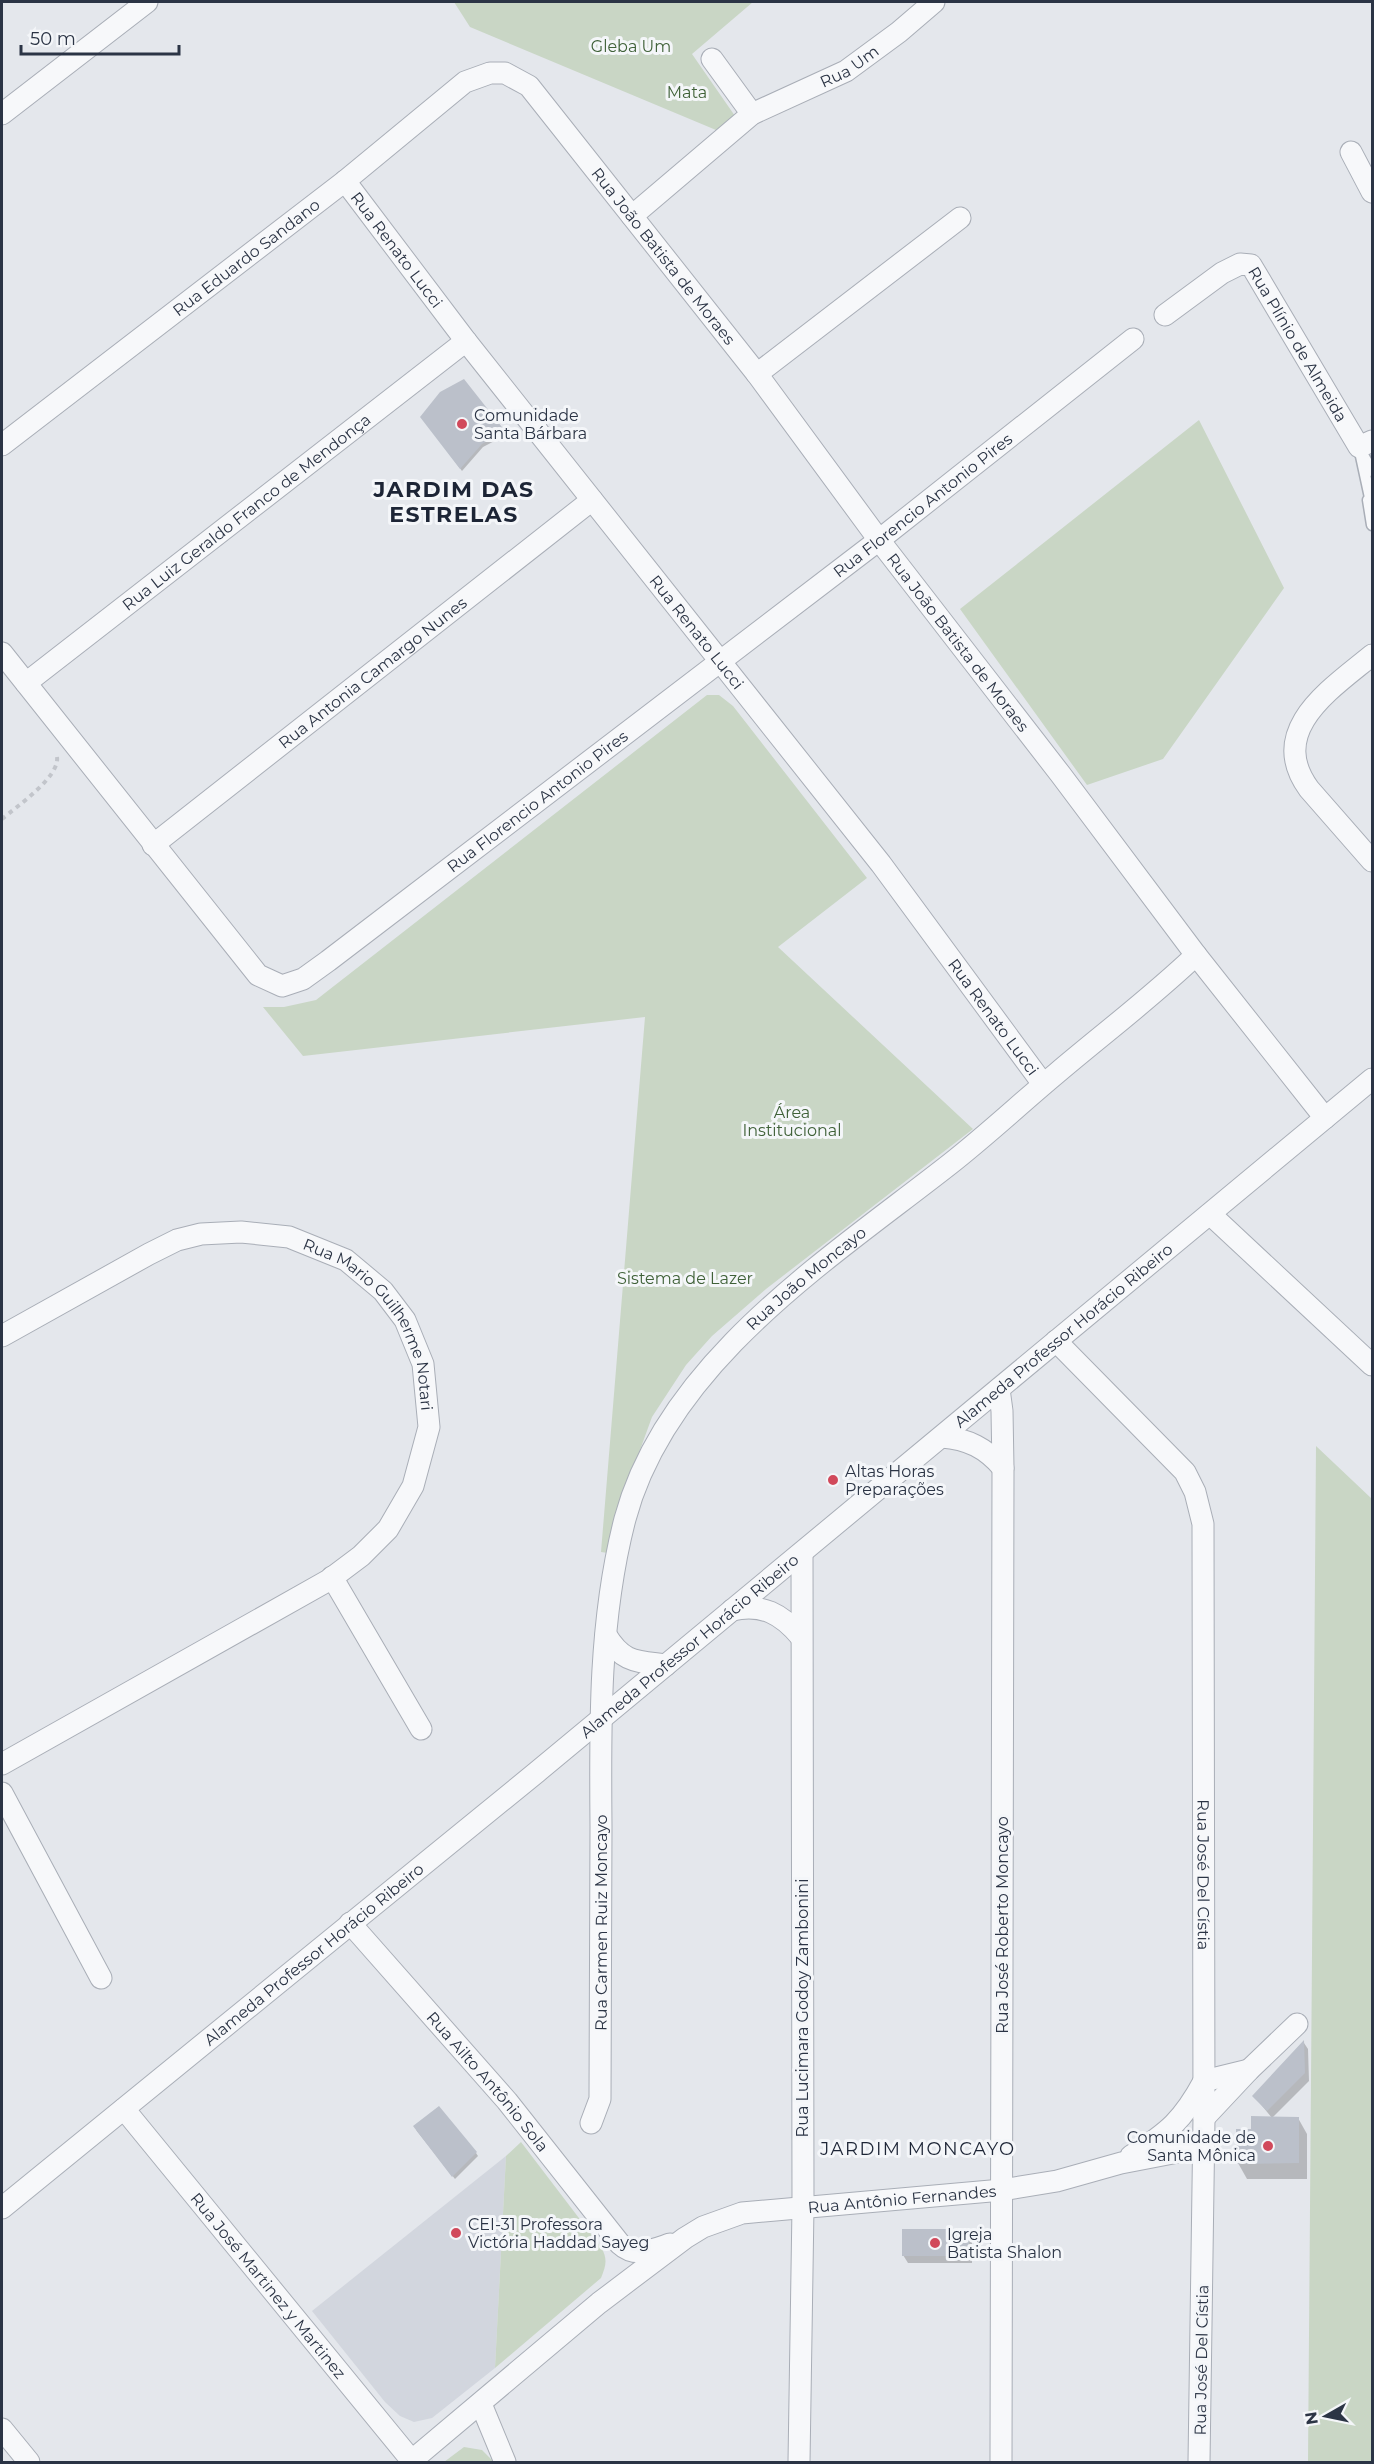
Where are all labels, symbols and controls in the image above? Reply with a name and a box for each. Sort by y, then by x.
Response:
scale bar [21,18,178,56]
text: 50 m [30,28,76,50]
park label: Gleba Um [591,37,671,56]
street label: Rua Um [817,41,883,92]
park label: Mata [667,83,707,102]
street label: Rua João Batista de Moraes [587,164,739,349]
street label: Rua Renato Lucci [347,188,446,312]
street label: Rua Eduardo Sandano [169,195,324,320]
street label: Rua Plínio de Almeida [1244,263,1351,425]
place label: Comunidade Santa Bárbara [474,406,587,443]
street label: Rua Luiz Geraldo Franco de Mendonça [119,410,375,615]
marker: Comunidade Santa Bárbara [455,417,469,431]
street label: Rua Florencio Antonio Pires [830,429,1016,581]
district label: JARDIM DAS ESTRELAS [372,476,535,528]
street label: Rua João Batista de Moraes [883,550,1033,736]
street label: Rua Renato Lucci [645,571,747,693]
street label: Rua Antonia Camargo Nunes [275,593,471,753]
street label: Rua Florencio Antonio Pires [443,726,632,877]
street label: Rua Renato Lucci [944,955,1042,1079]
park label: Área Institucional [742,1103,842,1140]
street label: Rua João Moncayo [742,1223,870,1334]
street label: Rua Mario Guilherme Notari [300,1235,436,1412]
street label: Alameda Professor Horácio Ribeiro [951,1240,1176,1432]
park label: Sistema de Lazer [617,1269,753,1288]
place label: Altas Horas Preparações [845,1462,944,1499]
marker: Altas Horas Preparações [826,1473,840,1487]
street label: Alameda Professor Horácio Ribeiro [577,1550,803,1742]
street label: Rua José Del Cístia [1193,1799,1213,1950]
street label: Rua Carmen Ruiz Moncayo [592,1814,611,2031]
street label: Rua José Roberto Moncayo [993,1816,1012,2034]
street label: Alameda Professor Horácio Ribeiro [200,1859,428,2050]
street label: Rua Lucimara Godoy Zambonini [793,1879,812,2137]
street label: Rua Ailto Antônio Sola [423,2008,552,2156]
place label: Comunidade de Santa Mônica [1127,2128,1256,2165]
district label: JARDIM MONCAYO [819,2138,1016,2160]
marker: Comunidade de Santa Mônica [1261,2139,1275,2153]
street label: Rua Antônio Fernandes [807,2182,997,2217]
street label: Rua José Martinez y Martinez [186,2189,350,2383]
place label: CEI-31 Professora Victória Haddad Sayeg [468,2215,649,2252]
place label: Igreja Batista Shalon [947,2225,1062,2262]
marker: CEI-31 Professora Victória Haddad Sayeg [449,2226,463,2240]
marker: Igreja Batista Shalon [928,2236,942,2250]
street label: Rua José Del Cístia [1191,2284,1212,2436]
north arrow [1296,2386,1356,2446]
text: N [1301,2410,1322,2426]

